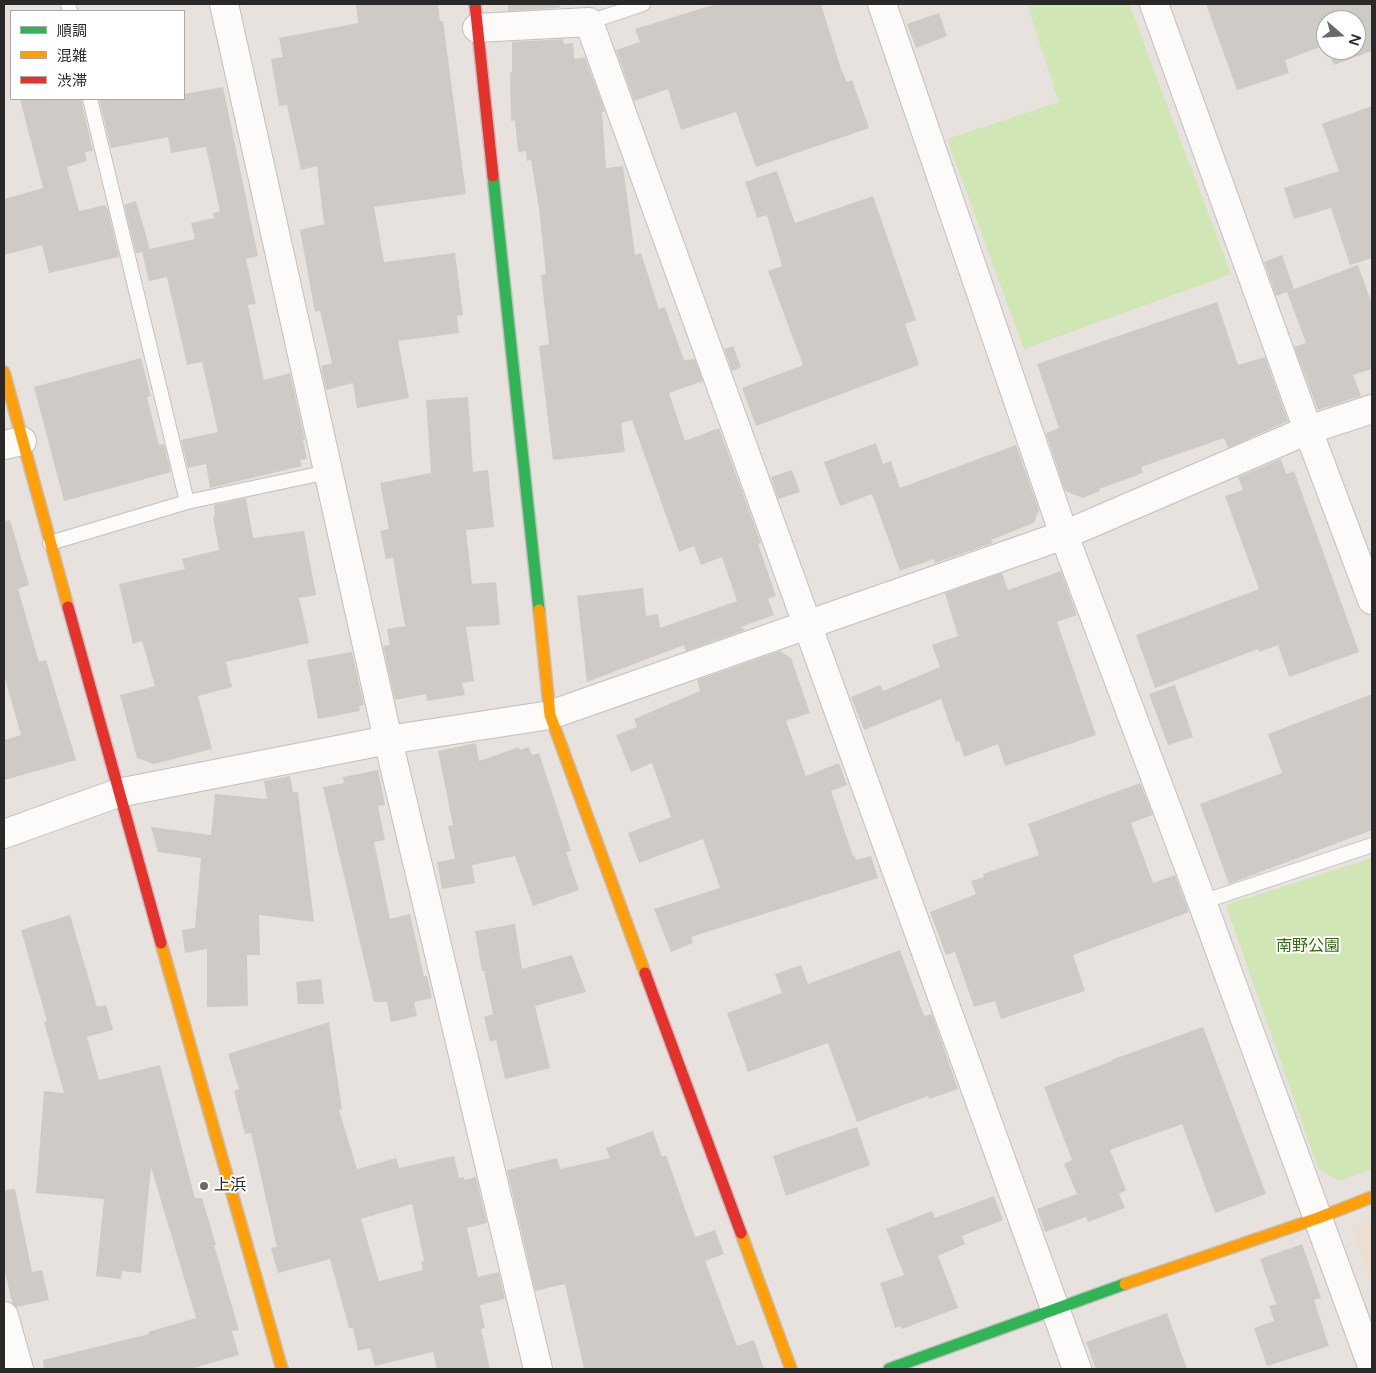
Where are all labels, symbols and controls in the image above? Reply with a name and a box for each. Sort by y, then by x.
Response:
legend [10,10,185,100]
north arrow [1316,10,1366,60]
text: 順調 [57,22,87,40]
text: N [1345,32,1365,48]
text: 混雑 [57,47,87,65]
text: 渋滞 [57,72,87,90]
park label: 南野公園 [1276,937,1340,957]
place label: 上浜 [214,1176,246,1196]
marker: 上浜 [198,1180,210,1192]

